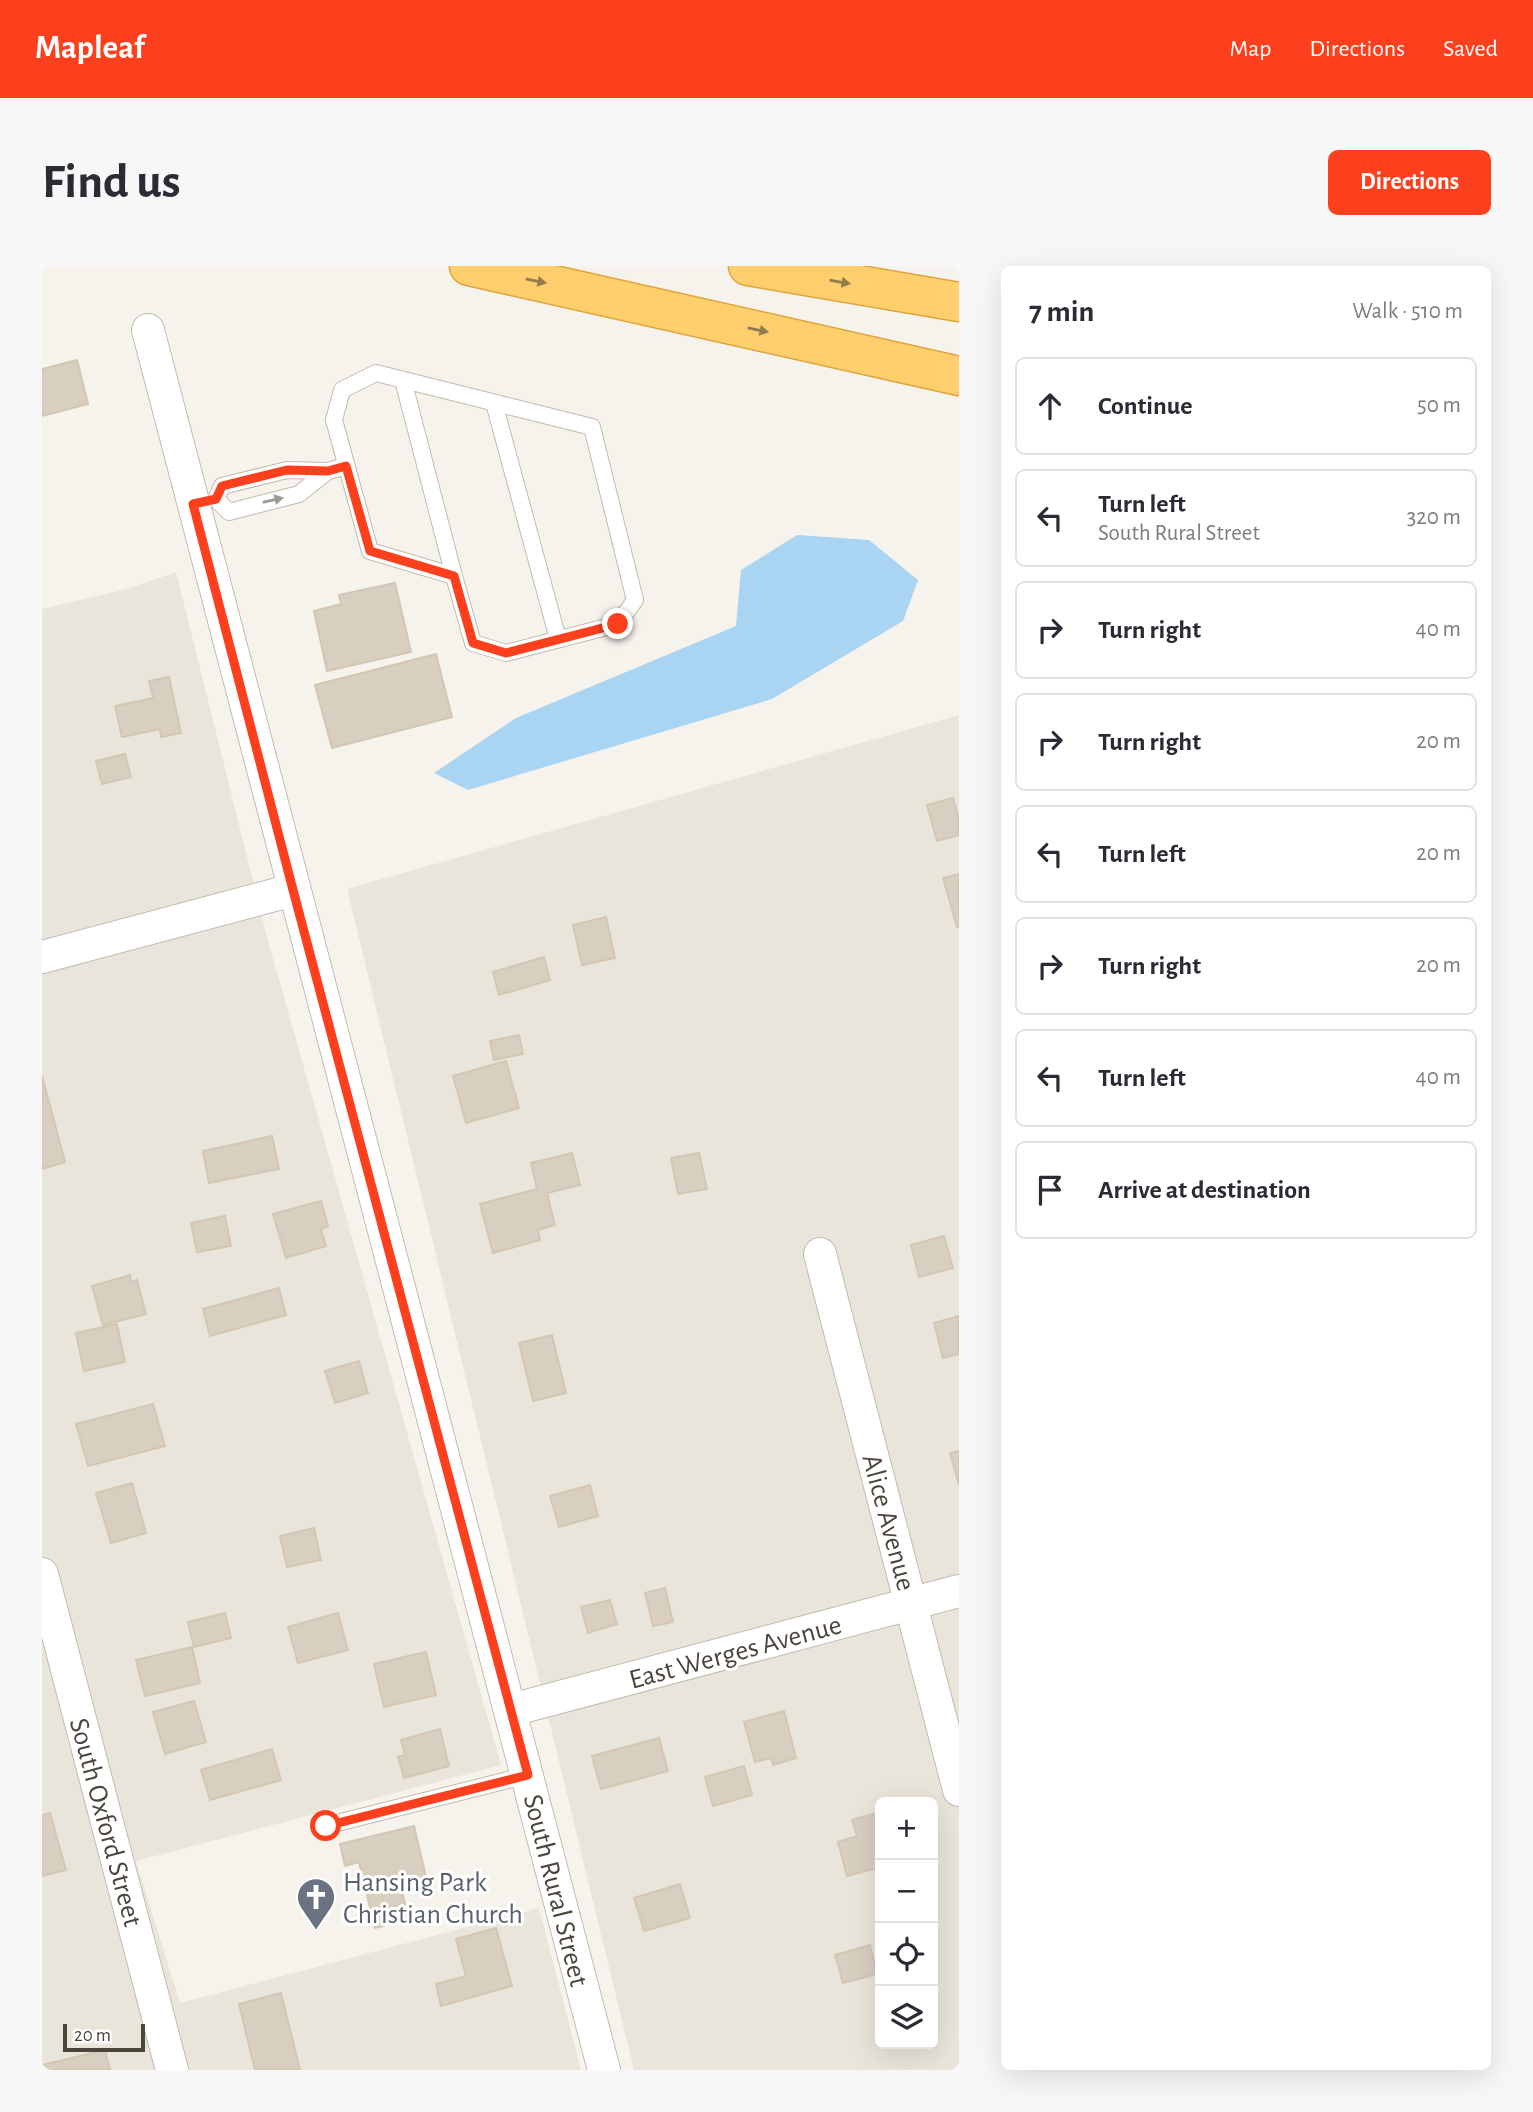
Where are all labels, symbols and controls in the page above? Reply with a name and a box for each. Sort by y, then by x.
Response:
text: Mapleaf [35,32,145,65]
text: Map [1229,37,1271,61]
text: Directions [1309,37,1405,61]
text: Saved [1443,37,1498,61]
button: Directions [1328,150,1491,215]
text: Find us [42,158,181,207]
one-way arrow [525,275,547,286]
one-way arrow [829,277,851,288]
text: 7 min [1029,297,1094,327]
text: Walk · 510 m [1352,300,1463,323]
one-way arrow [747,324,769,335]
icon: ahead [1031,387,1069,425]
text: Continue [1098,393,1193,419]
text: 50 m [1417,394,1461,417]
text: Turn left [1098,491,1186,517]
one-way arrow [262,495,284,506]
icon: left [1031,499,1069,537]
text: 320 m [1407,506,1461,529]
text: South Rural Street [1098,522,1260,545]
route end [602,608,633,639]
icon: right [1031,611,1069,649]
text: Turn right [1098,617,1201,643]
text: 40 m [1416,618,1461,641]
icon: right [1031,723,1069,761]
text: Turn right [1098,729,1201,755]
text: 20 m [1416,730,1461,753]
icon: left [1031,835,1069,873]
text: Turn left [1098,841,1186,867]
text: 20 m [1416,842,1461,865]
icon: right [1031,947,1069,985]
text: Turn right [1098,953,1201,979]
text: 20 m [1416,954,1461,977]
icon: left [1031,1059,1069,1097]
text: Turn left [1098,1065,1186,1091]
text: 40 m [1416,1066,1461,1089]
icon: arrive [1031,1171,1069,1209]
text: Arrive at destination [1098,1177,1311,1203]
street label: Alice Avenue [856,1451,920,1594]
street label: East Werges Avenue [626,1611,845,1695]
street label: South Oxford Street [64,1715,146,1930]
street label: South Rural Street [518,1792,592,1989]
map controls [875,1797,938,2049]
button: + [875,1797,938,1860]
route start [310,1810,341,1841]
button: − [875,1860,938,1923]
place label: Hansing Park Christian Church [343,1869,523,1929]
church icon: Hansing Park Christian Church [295,1876,337,1931]
button: locate [875,1923,938,1986]
button: layers [875,1986,938,2049]
scale bar [63,2021,145,2053]
text: 20 m [74,2026,111,2045]

